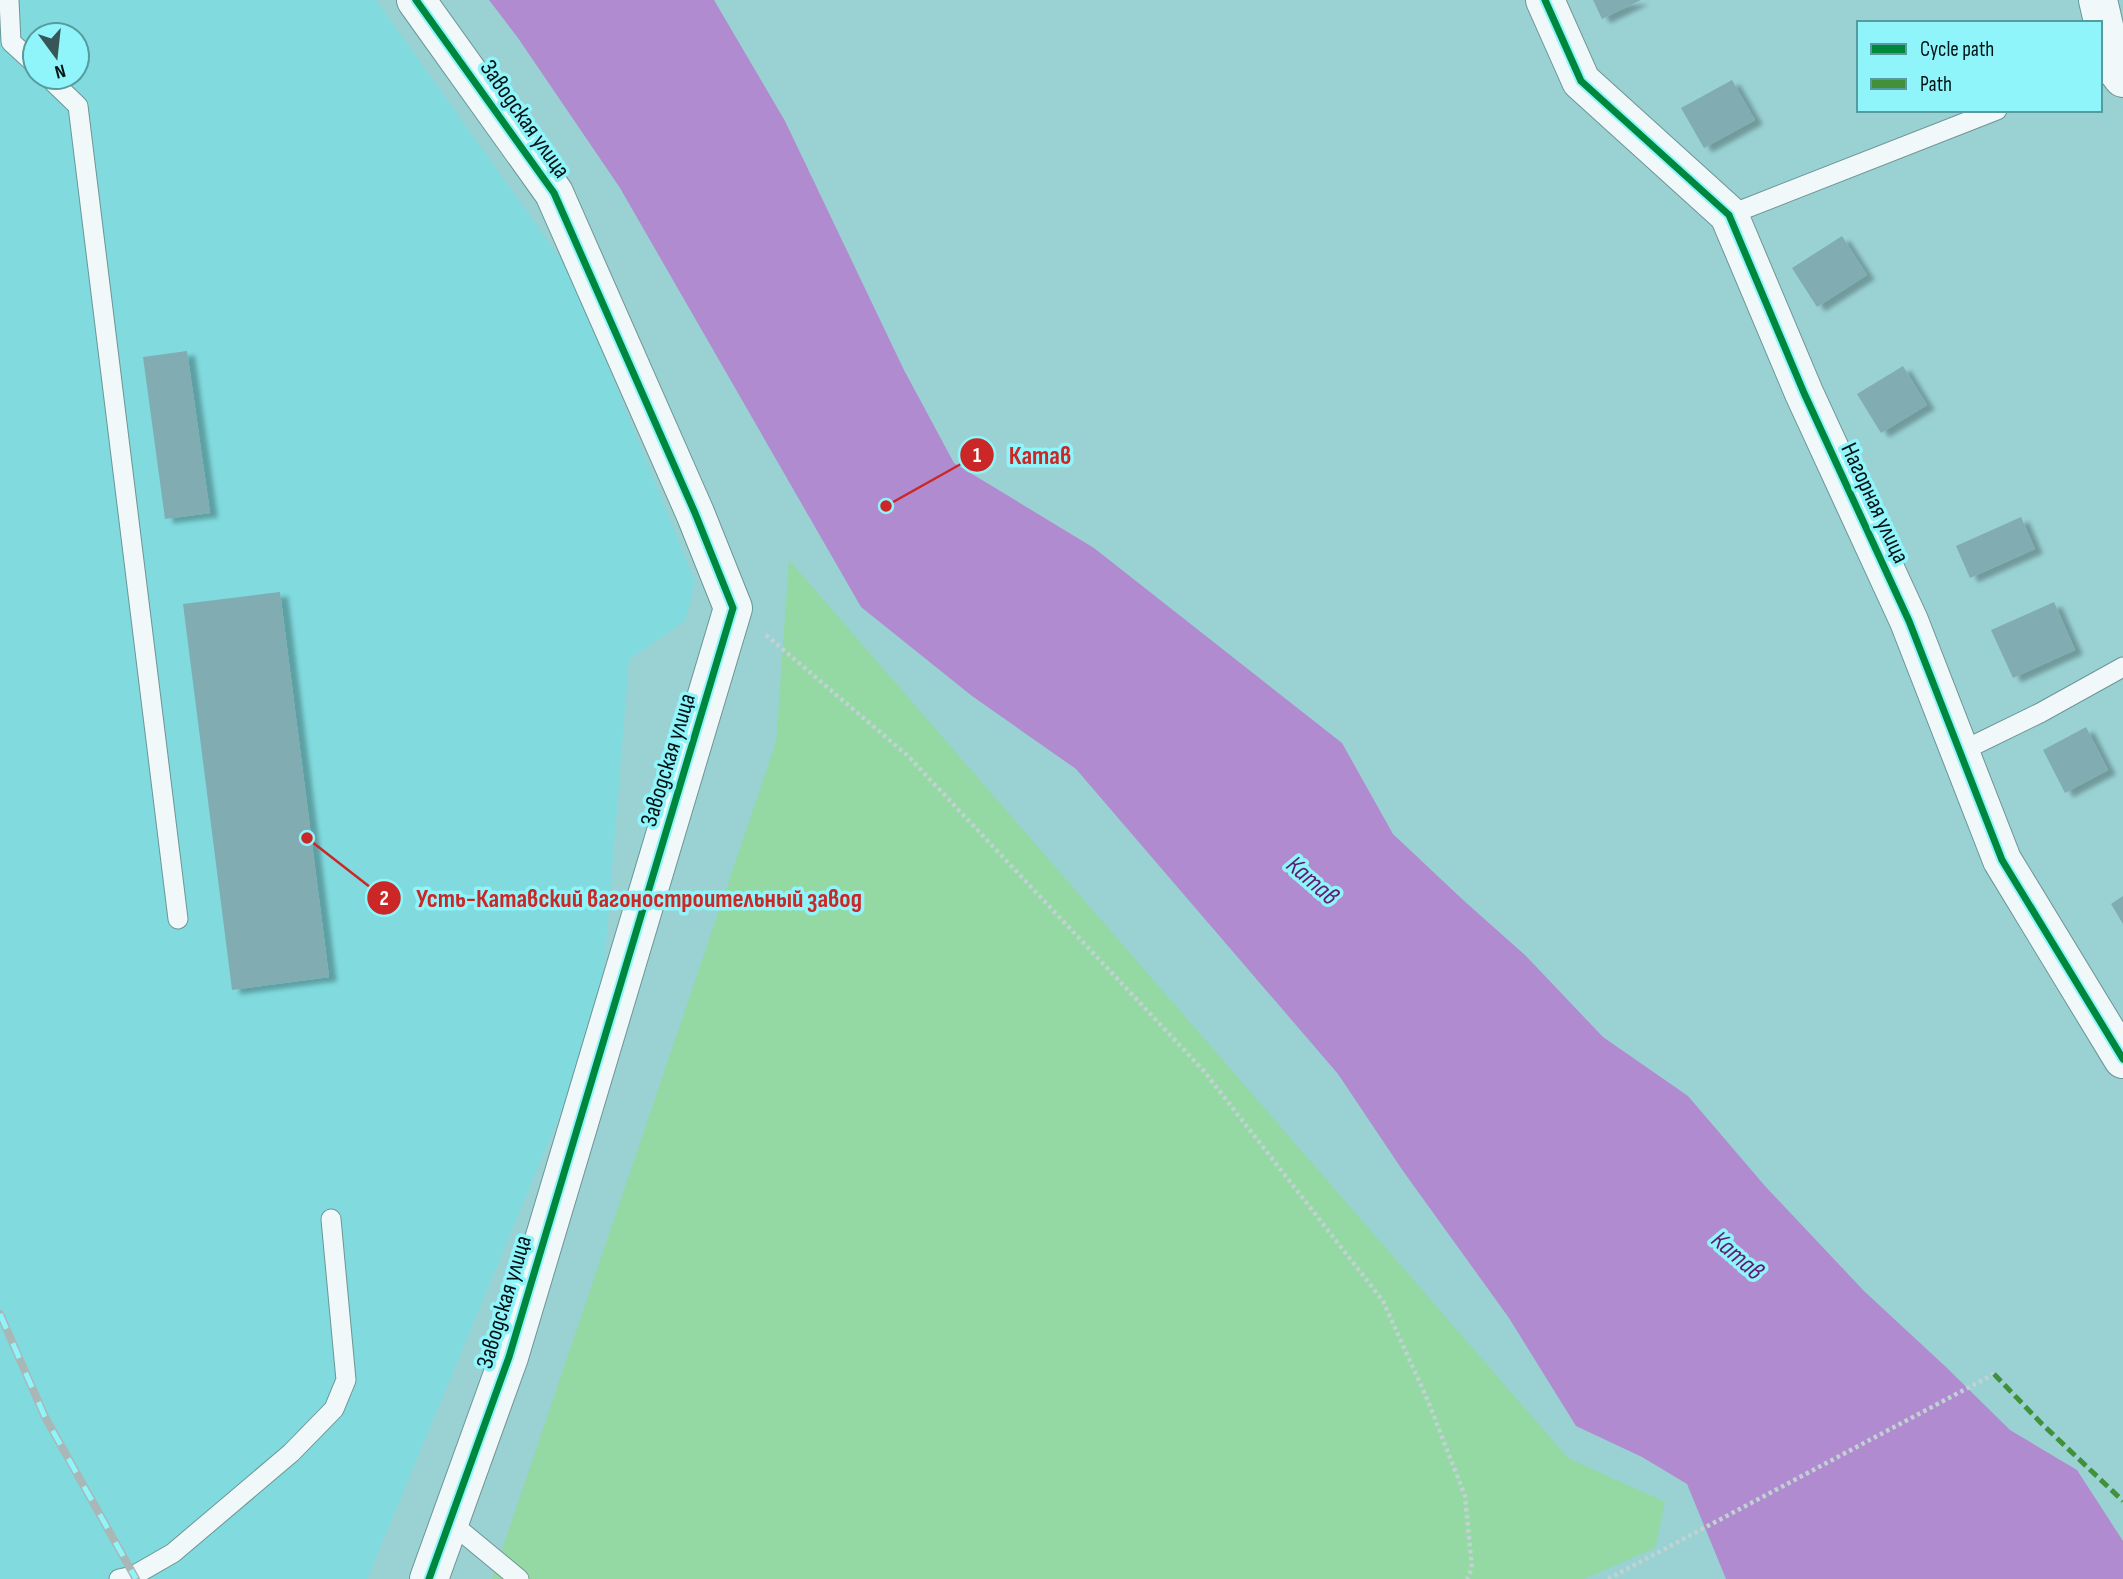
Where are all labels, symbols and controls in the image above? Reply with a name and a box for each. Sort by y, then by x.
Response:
north arrow [21,21,91,91]
legend [1857,21,2102,112]
text: Cycle path [1920,37,1994,62]
street label: Заводская улица [474,54,576,184]
text: N [52,59,68,83]
text: Path [1920,72,1952,97]
callout: Катав [960,432,1085,479]
street label: Нагорная улица [1834,438,1916,568]
text: Катав [1009,441,1071,472]
text: 1 [973,443,981,468]
street label: Заводская улица [634,690,702,830]
water label: Катав [1279,850,1345,912]
callout: Усть-Катавский вагоностроительный завод [367,874,876,921]
text: Усть-Катавский вагоностроительный завод [416,884,862,915]
text: 2 [379,886,389,911]
water label: Катав [1704,1225,1770,1287]
street label: Заводская улица [470,1232,538,1372]

